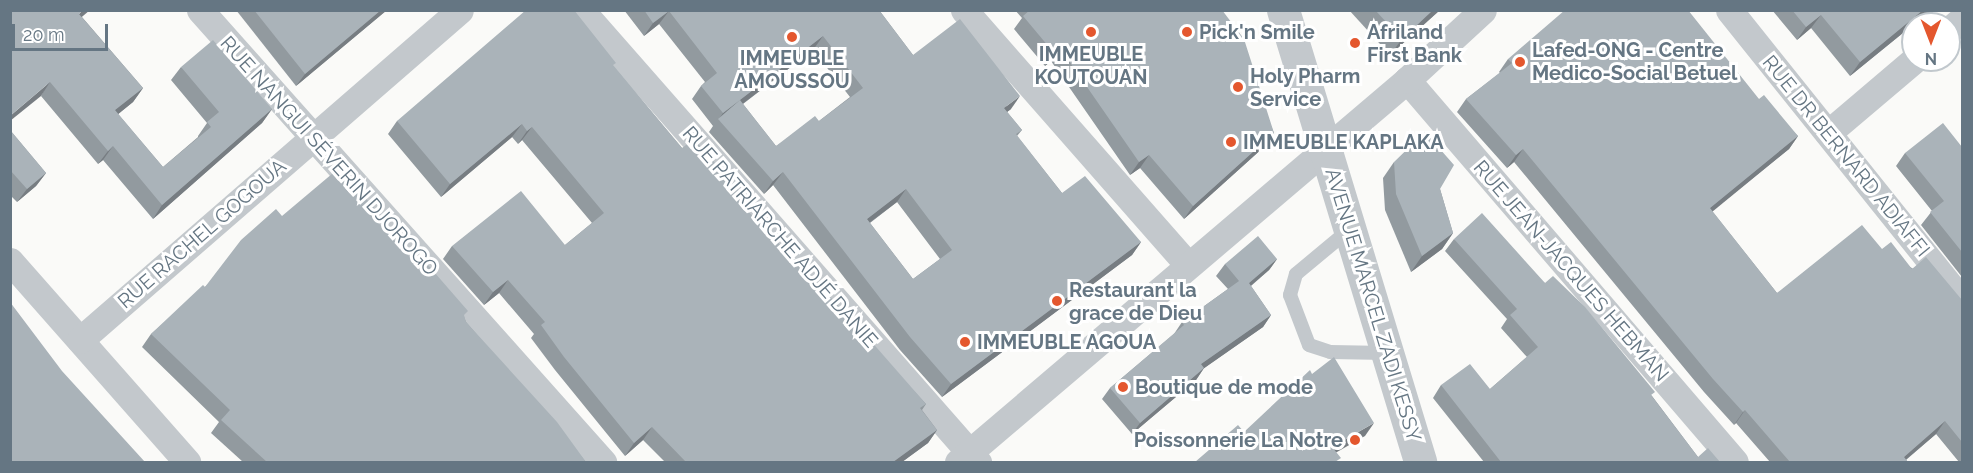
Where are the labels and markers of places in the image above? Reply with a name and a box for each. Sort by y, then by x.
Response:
place label: Pick'n Smile [1199,20,1315,44]
place label: Afriland First Bank [1367,20,1462,67]
marker: IMMEUBLE KOUTOUAN [1084,25,1098,39]
marker: Pick'n Smile [1180,25,1194,39]
marker: IMMEUBLE AMOUSSOU [785,30,799,44]
marker: Afriland First Bank [1348,36,1362,50]
place label: Lafed-ONG - Centre Medico-Social Betuel [1532,39,1738,86]
place label: IMMEUBLE KOUTOUAN [1035,42,1147,89]
place label: IMMEUBLE AMOUSSOU [734,47,850,94]
marker: Lafed-ONG - Centre Medico-Social Betuel [1513,55,1527,69]
place label: Holy Pharm Service [1250,64,1361,111]
marker: Holy Pharm Service [1231,80,1245,94]
place label: IMMEUBLE KAPLAKA [1243,130,1444,154]
marker: IMMEUBLE KAPLAKA [1224,135,1238,149]
place label: Restaurant la grace de Dieu [1069,278,1202,325]
marker: Restaurant la grace de Dieu [1050,294,1064,308]
place label: IMMEUBLE AGOUA [977,330,1157,354]
marker: IMMEUBLE AGOUA [958,335,972,349]
place label: Boutique de mode [1135,375,1313,399]
marker: Boutique de mode [1116,380,1130,394]
place label: Poissonnerie La Notre [1134,428,1343,452]
marker: Poissonnerie La Notre [1348,433,1362,447]

